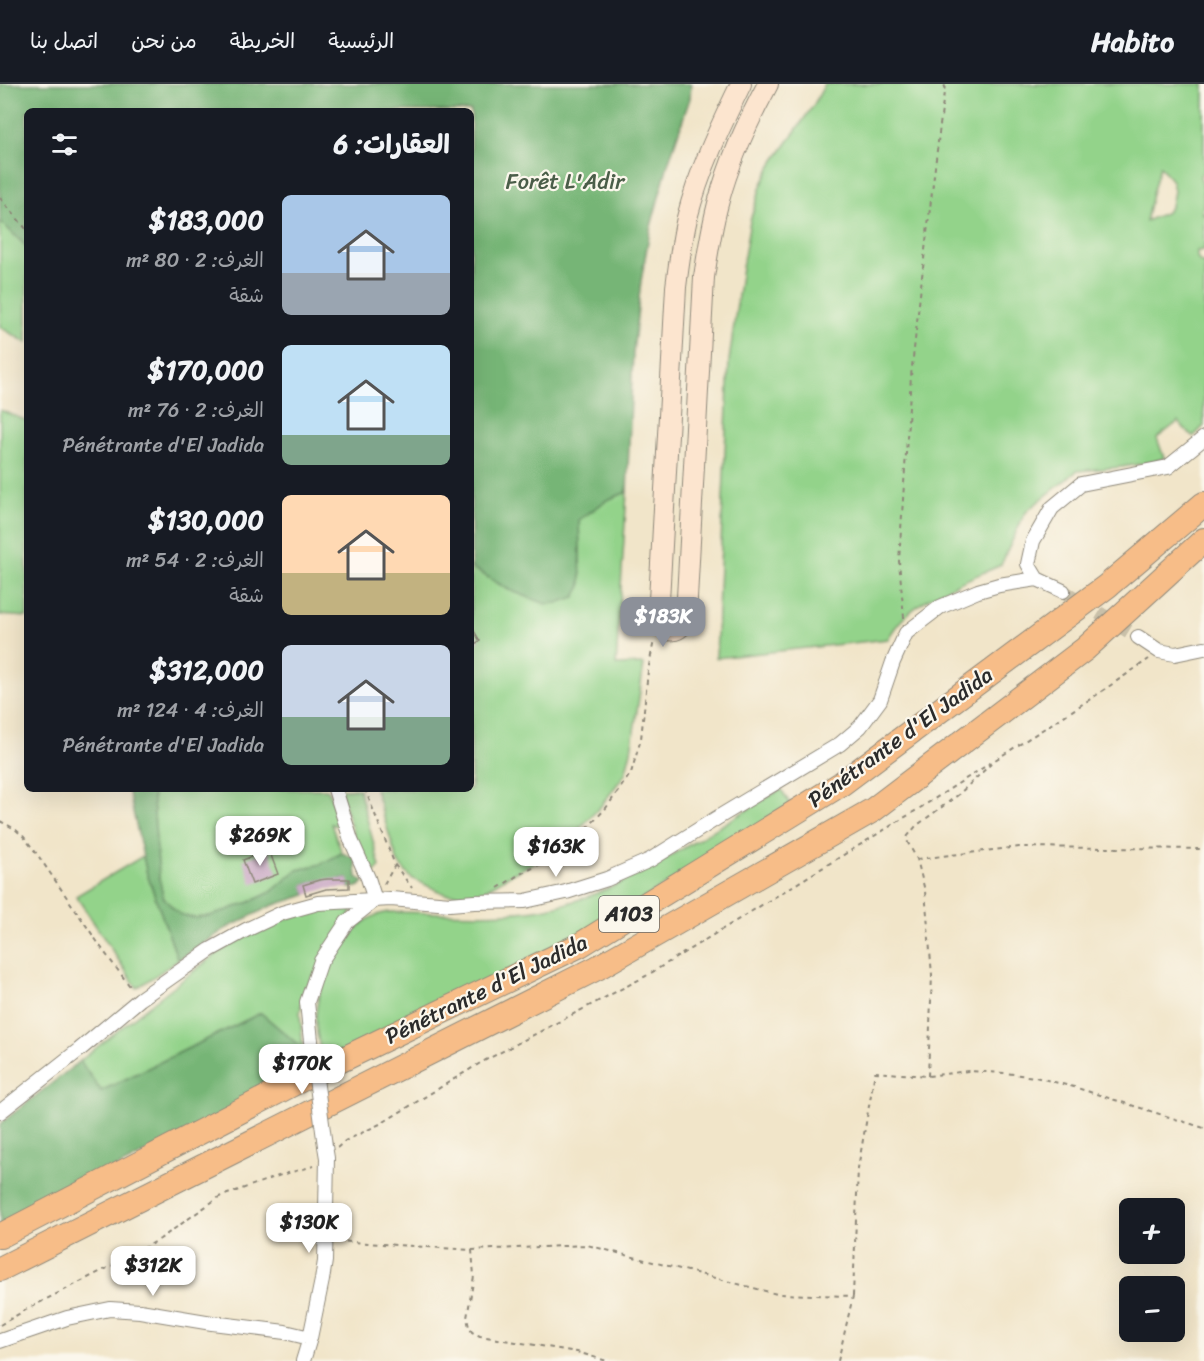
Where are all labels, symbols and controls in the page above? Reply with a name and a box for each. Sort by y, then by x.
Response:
text: Habito [1091,17,1174,66]
text: اتصل بنا [30,22,98,60]
text: من نحن [131,22,197,60]
text: الخريطة [230,22,295,60]
text: الرئيسية [328,22,394,60]
text: العقارات: 6 [334,121,450,167]
icon: filters [48,128,81,161]
park label: Forêt L'Adir [506,162,626,201]
text: $183,000 [149,197,264,243]
icon: home [330,219,402,291]
text: الغرف: 2 · 80 m² [126,243,264,278]
text: شقة [229,278,264,313]
text: $170,000 [148,347,264,393]
icon: home [330,369,402,441]
text: الغرف: 2 · 76 m² [128,393,264,428]
text: Pénétrante d'El Jadida [62,428,264,463]
text: $130,000 [148,497,264,543]
icon: home [330,519,402,591]
text: الغرف: 2 · 54 m² [126,543,264,578]
text: شقة [229,578,264,613]
pin: $183K [621,597,705,648]
text: $183K [634,599,692,634]
text: $312,000 [150,647,264,693]
street label: Pénétrante d'El Jadida [799,656,1001,818]
icon: home [330,669,402,741]
text: الغرف: 4 · 124 m² [117,693,264,728]
text: Pénétrante d'El Jadida [62,728,264,763]
pin: $269K [218,816,302,867]
text: $269K [230,818,290,853]
pin: $163K [514,827,598,878]
text: $163K [528,829,584,864]
road number: A103 [599,896,659,932]
street label: Pénétrante d'El Jadida [378,923,594,1055]
pin: $170K [260,1044,344,1095]
text: $170K [273,1046,331,1081]
map controls [1119,1198,1185,1342]
button: + [1119,1198,1185,1264]
pin: $130K [267,1203,351,1254]
text: $130K [280,1205,338,1240]
pin: $312K [111,1246,195,1297]
text: $312K [125,1248,181,1283]
button: − [1119,1276,1185,1342]

